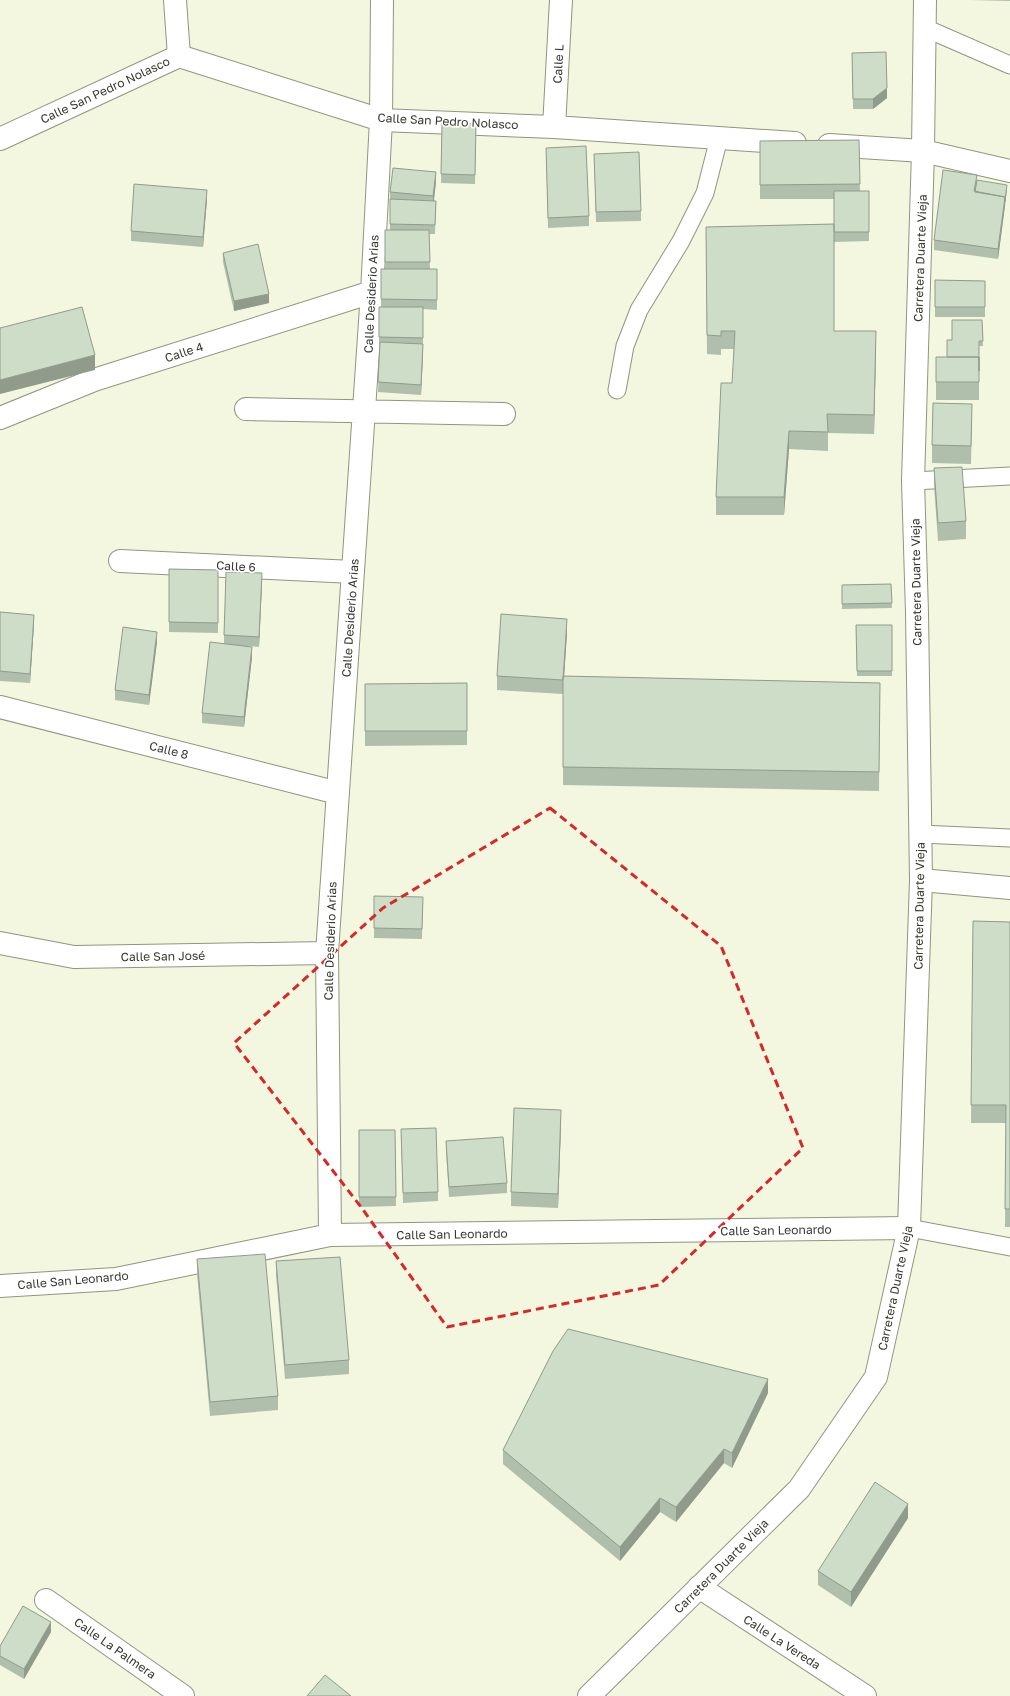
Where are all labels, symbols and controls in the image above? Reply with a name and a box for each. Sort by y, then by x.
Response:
street label: Calle L [549,44,567,84]
street label: Calle San Pedro Nolasco [38,53,172,127]
street label: Calle San Pedro Nolasco [377,110,519,132]
street label: Carretera Duarte Vieja [910,194,930,322]
street label: Calle Desiderio Arias [360,234,382,354]
street label: Calle 4 [163,339,205,365]
street label: Carretera Duarte Vieja [907,518,925,646]
street label: Calle 6 [216,557,256,575]
street label: Calle Desiderio Arias [338,558,362,678]
street label: Calle 8 [148,738,190,762]
street label: Carretera Duarte Vieja [910,842,928,970]
street label: Calle Desiderio Arias [320,881,340,1001]
street label: Calle San José [121,948,205,964]
street label: Calle San Leonardo [720,1222,832,1238]
street label: Carretera Duarte Vieja [874,1224,916,1352]
street label: Calle San Leonardo [396,1226,508,1242]
street label: Calle San Leonardo [17,1268,129,1292]
street label: Carretera Duarte Vieja [671,1516,771,1616]
street label: Calle La Vereda [741,1611,823,1673]
street label: Calle La Palmera [71,1614,159,1682]

